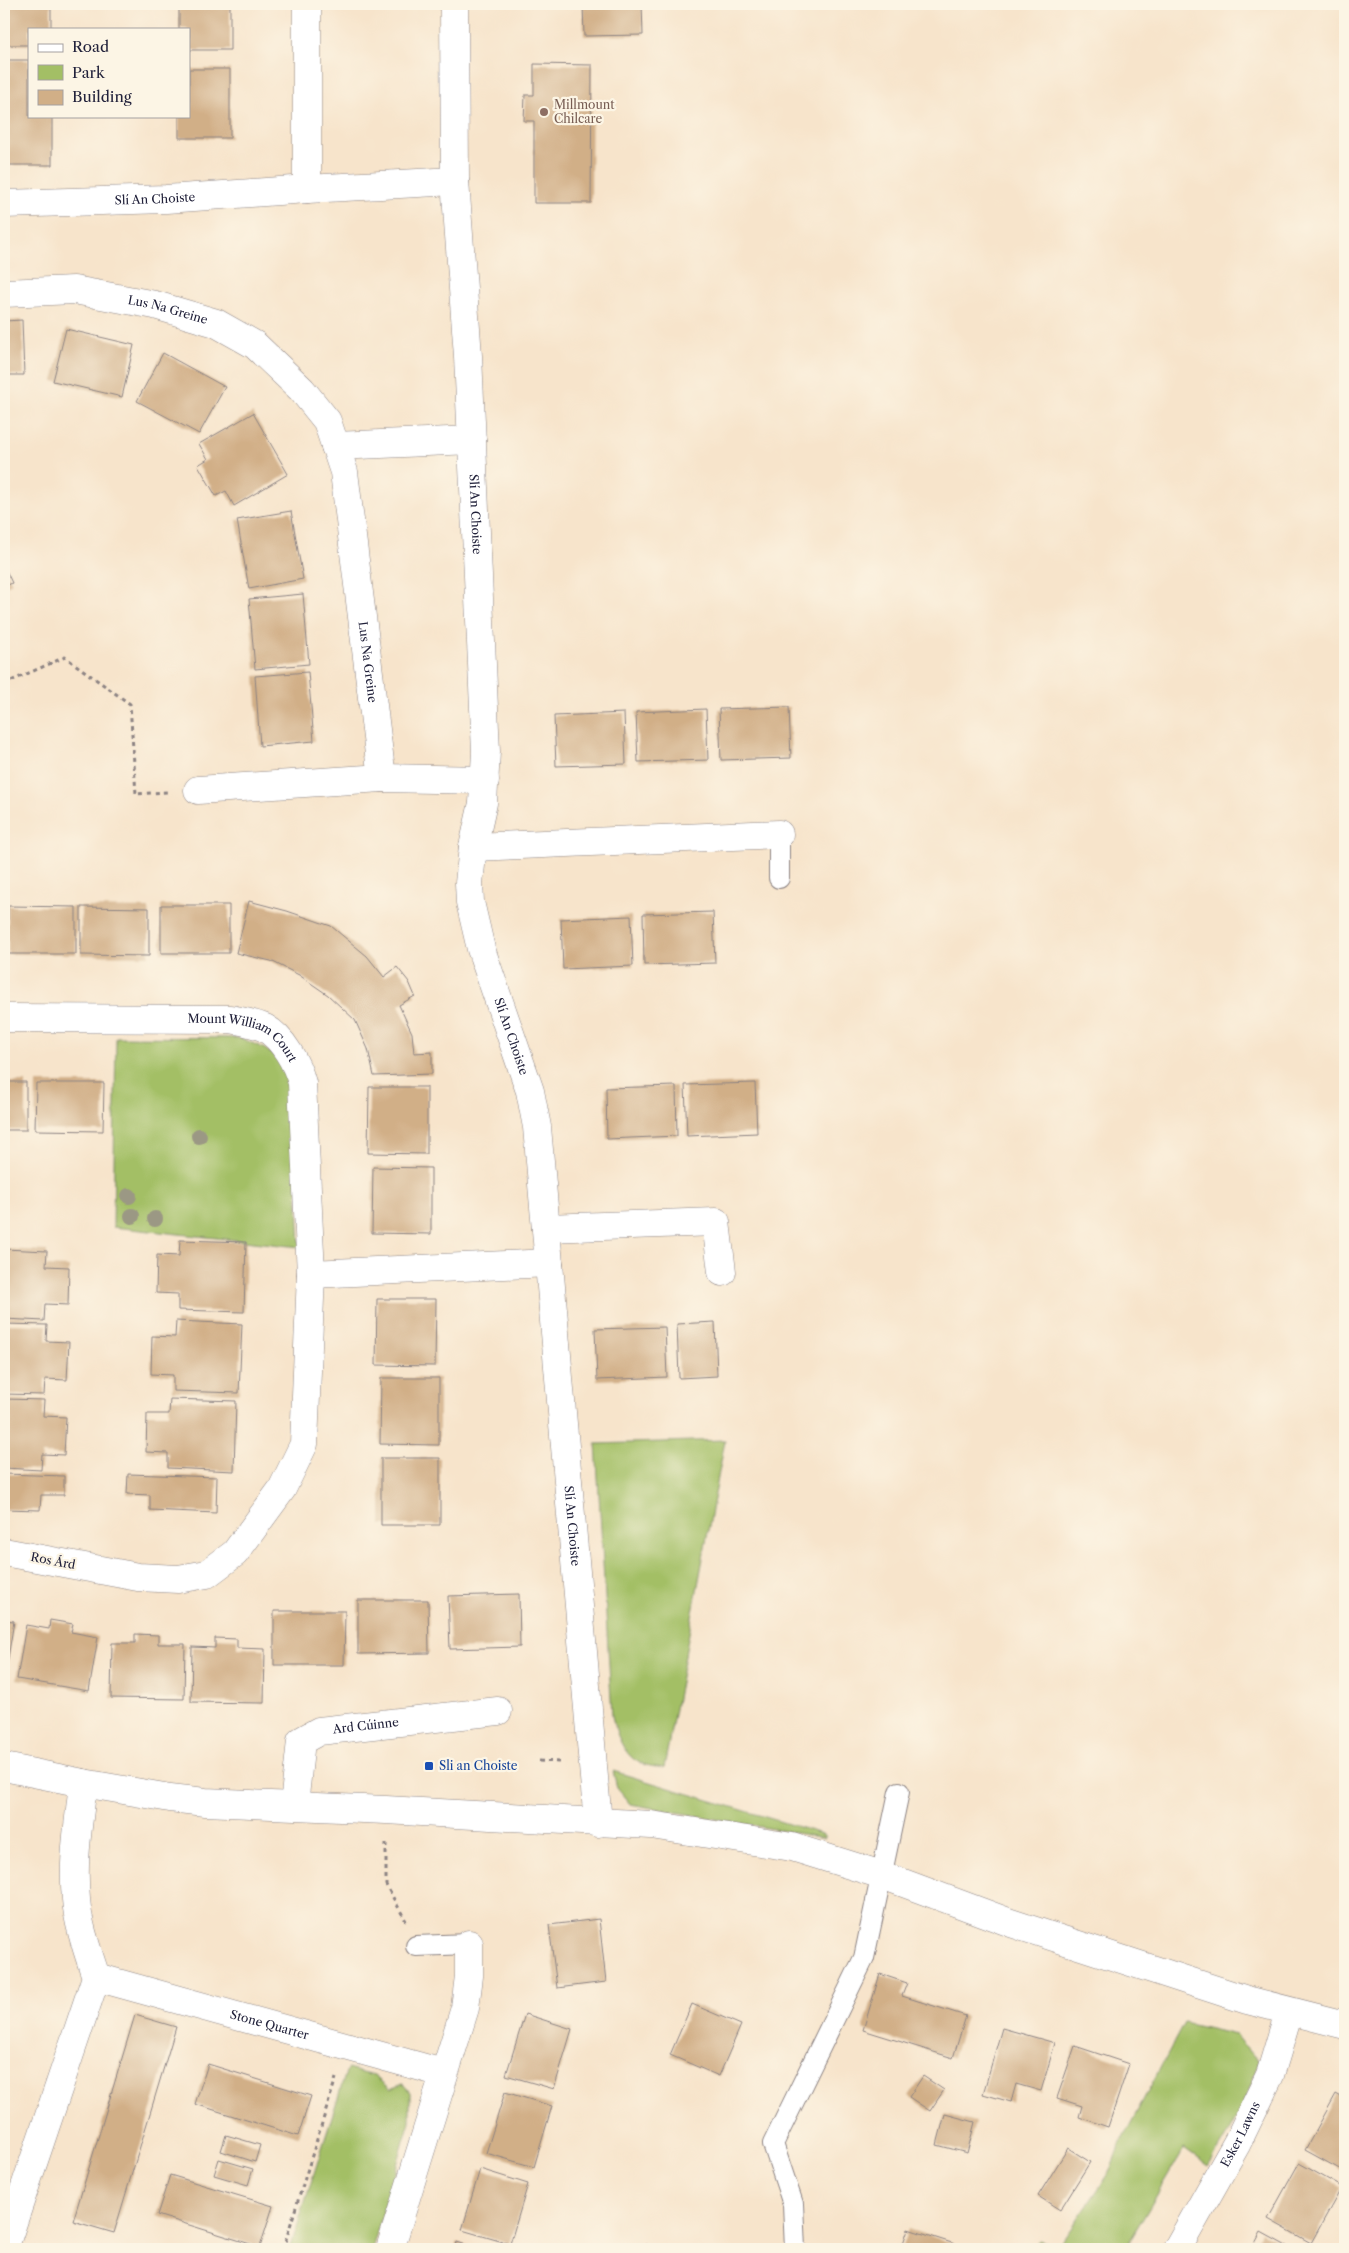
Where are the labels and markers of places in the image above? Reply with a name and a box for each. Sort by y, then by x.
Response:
place label: Millmount Chilcare [554,97,615,126]
marker: Millmount Chilcare [538,106,550,118]
place label: Sli an Choiste [439,1758,518,1773]
marker: Sli an Choiste [423,1760,435,1772]

